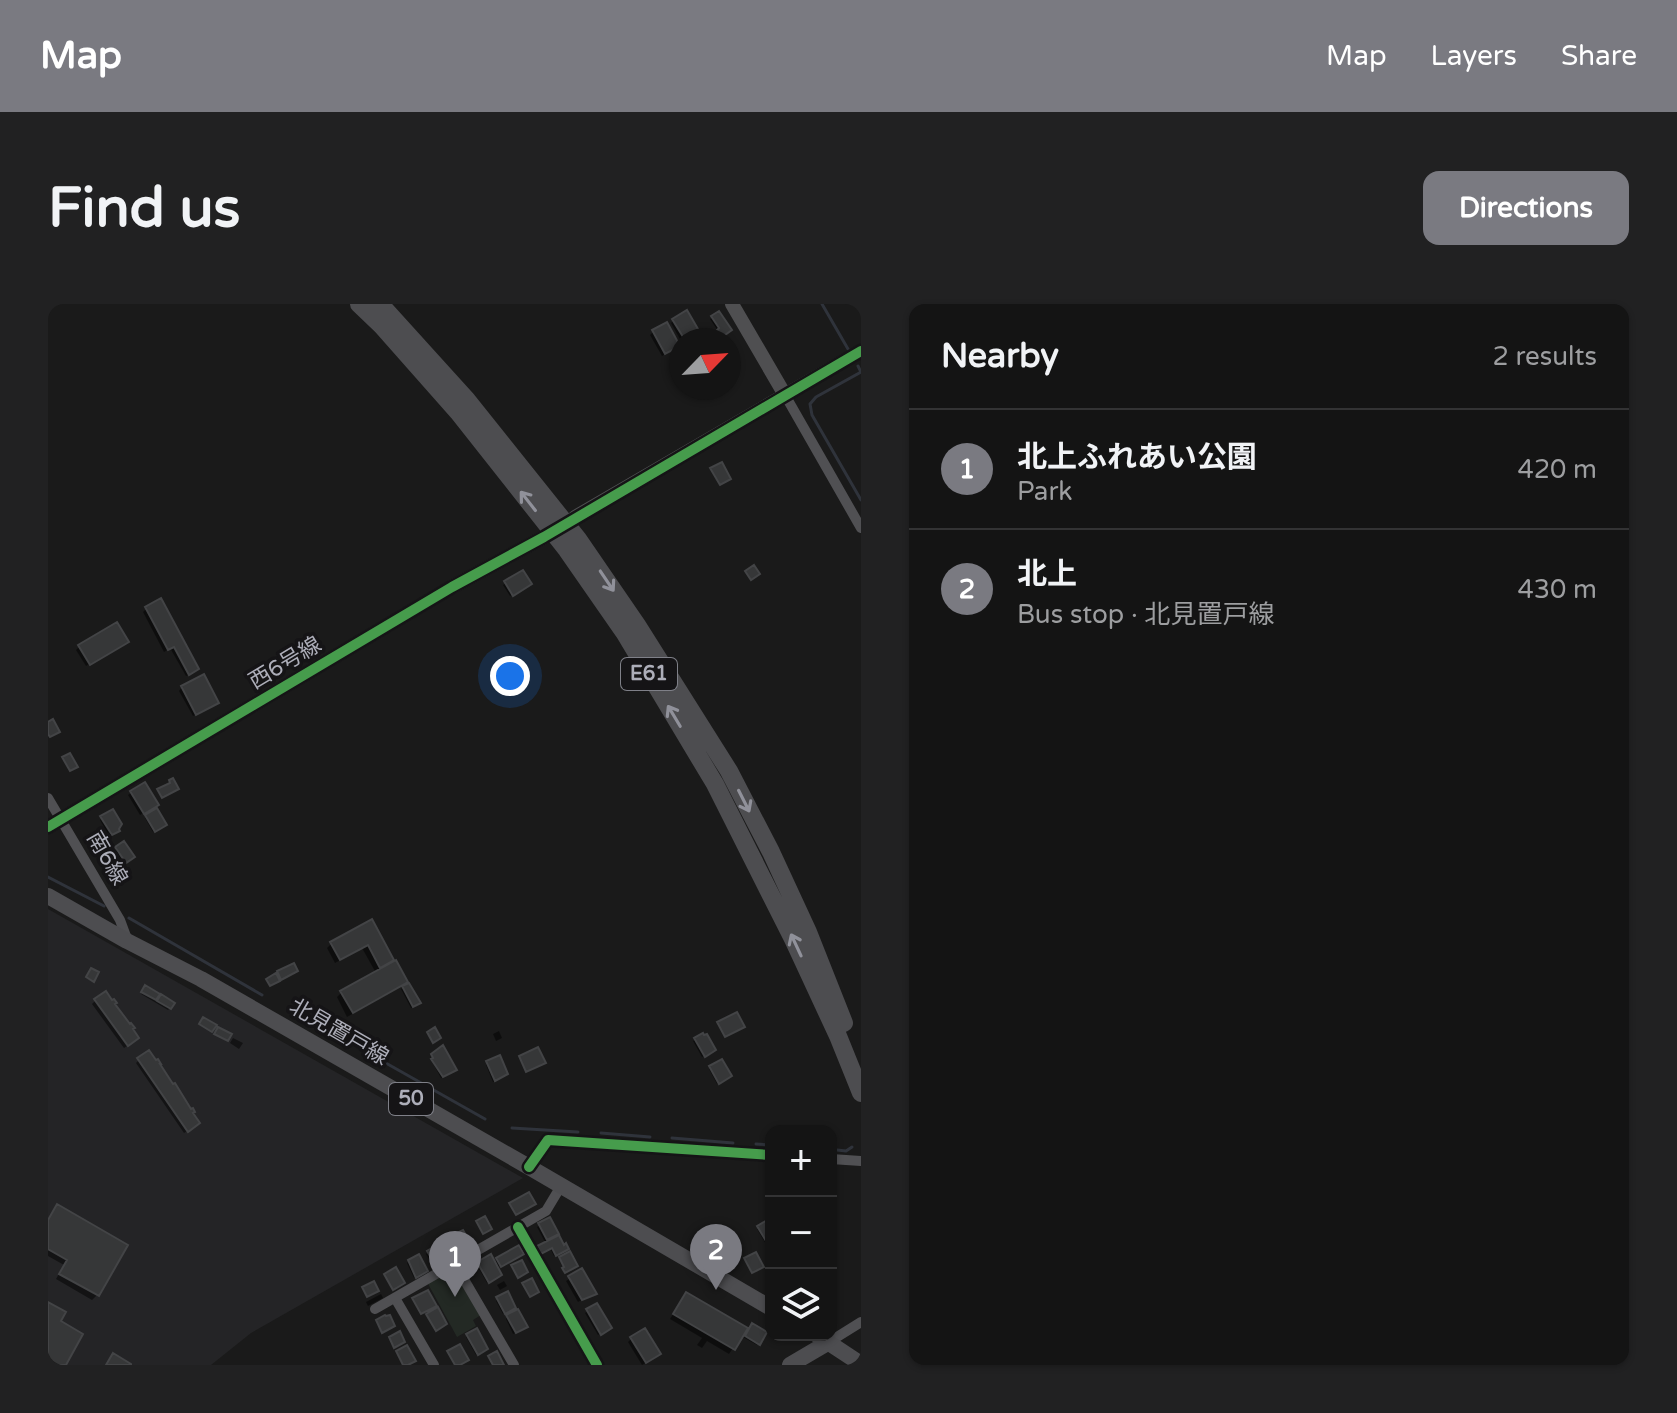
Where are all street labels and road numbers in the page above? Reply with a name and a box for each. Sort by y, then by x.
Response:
street label: 西6号線 [244,631,326,695]
road number: E61 [621,658,677,690]
street label: 南6線 [81,826,133,890]
street label: 北見置戸線 [285,993,393,1071]
road number: 50 [389,1083,433,1115]

